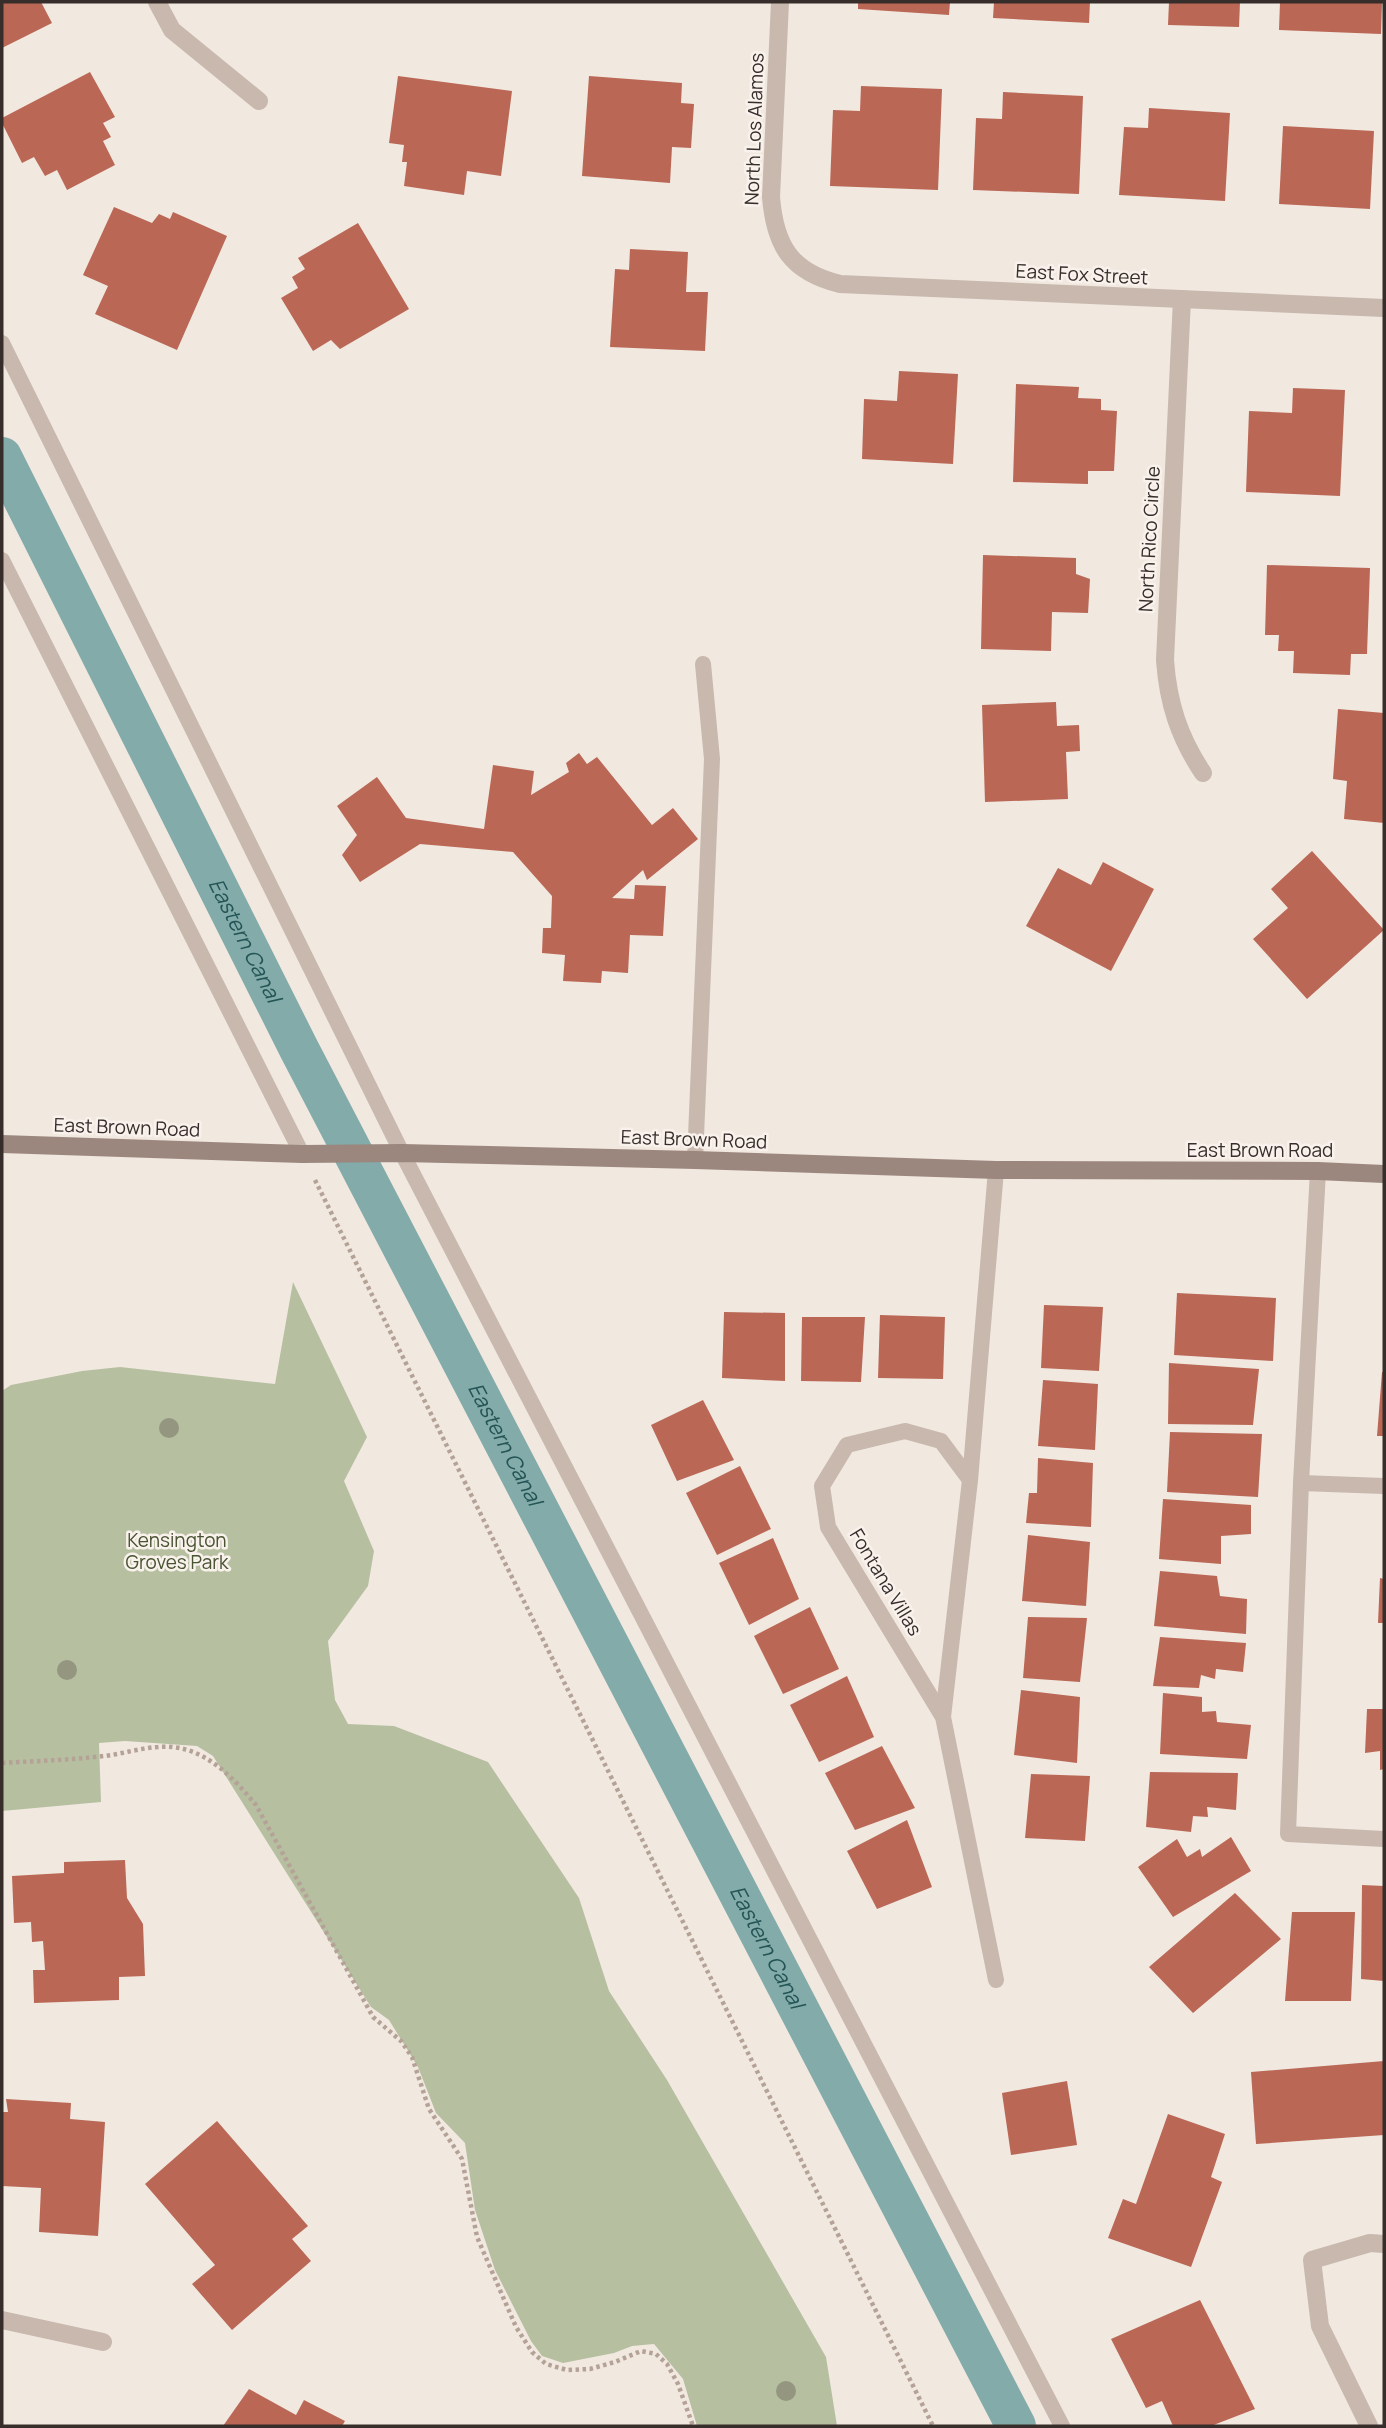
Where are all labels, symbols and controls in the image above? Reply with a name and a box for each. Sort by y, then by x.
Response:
street label: North Los Alamos [738,52,770,206]
street label: East Fox Street [1015,258,1149,290]
street label: North Rico Circle [1132,465,1166,613]
water label: Eastern Canal [203,873,290,1009]
street label: East Brown Road [53,1111,201,1143]
street label: East Brown Road [620,1123,768,1155]
street label: East Brown Road [1187,1137,1333,1163]
water label: Eastern Canal [462,1378,551,1513]
street label: Fontana Villas [844,1524,928,1640]
park label: Kensington Groves Park [126,1527,229,1575]
water label: Eastern Canal [724,1880,813,2016]

